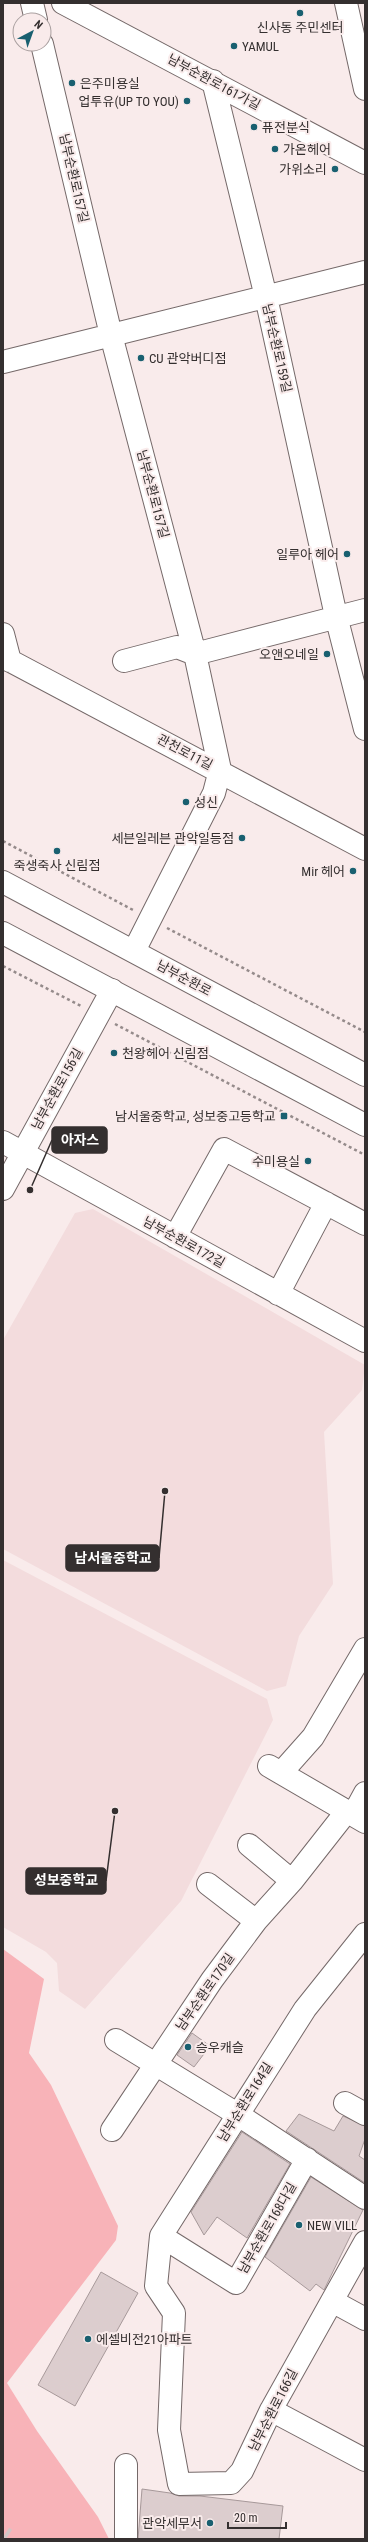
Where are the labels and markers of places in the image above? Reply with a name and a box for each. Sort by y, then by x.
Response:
marker: 신사동 주민센터 [295,8,305,18]
place label: 신사동 주민센터 [257,20,343,35]
place label: YAMUL [242,39,279,54]
marker: YAMUL [229,41,239,51]
place label: 은주미용실 [80,76,140,91]
marker: 은주미용실 [67,78,77,88]
place label: 업투유(UP TO YOU) [79,94,179,109]
marker: 업투유(UP TO YOU) [182,96,192,106]
place label: 퓨전분식 [262,120,310,135]
marker: 퓨전분식 [249,122,259,132]
place label: 가온헤어 [283,142,331,157]
marker: 가온헤어 [270,144,280,154]
place label: 가위소리 [279,162,327,177]
marker: 가위소리 [330,164,340,174]
place label: CU 관악버디점 [149,351,226,366]
marker: CU 관악버디점 [136,353,146,363]
place label: 일루아 헤어 [276,547,339,562]
marker: 일루아 헤어 [342,549,352,559]
place label: 오앤오네일 [259,647,319,662]
marker: 오앤오네일 [322,649,332,659]
place label: 성신 [194,795,218,810]
marker: 성신 [181,797,191,807]
place label: 세븐일레븐 관악일등점 [111,831,234,846]
marker: 세븐일레븐 관악일등점 [237,833,247,843]
marker: 죽생죽사 신림점 [52,846,62,856]
place label: 죽생죽사 신림점 [14,858,100,873]
place label: Mir 헤어 [301,864,345,879]
marker: Mir 헤어 [348,866,358,876]
place label: 천왕헤어 신림점 [122,1046,209,1061]
marker: 천왕헤어 신림점 [109,1048,119,1058]
place label: 남서울중학교, 성보중고등학교 [115,1109,276,1124]
marker: 남서울중학교, 성보중고등학교 [279,1111,289,1121]
callout: 아자스 [52,1127,107,1153]
place label: 수미용실 [252,1154,300,1169]
marker: 수미용실 [303,1156,313,1166]
callout: 남서울중학교 [66,1545,159,1571]
callout: 성보중학교 [26,1868,106,1894]
place label: 승우캐슬 [196,2040,244,2055]
marker: 승우캐슬 [183,2042,193,2052]
place label: NEW VILL [307,2218,357,2233]
marker: NEW VILL [294,2220,304,2230]
place label: 에셀비전21아파트 [96,2332,193,2347]
marker: 에셀비전21아파트 [83,2334,93,2344]
place label: 관악세무서 [142,2516,202,2531]
marker: 관악세무서 [205,2518,215,2528]

